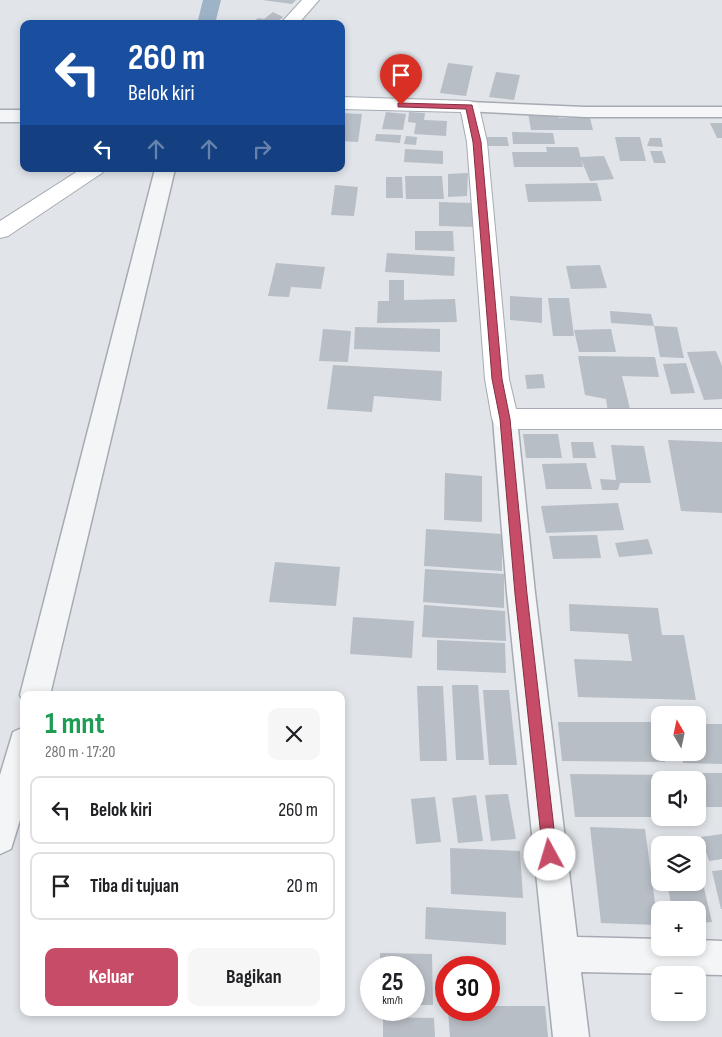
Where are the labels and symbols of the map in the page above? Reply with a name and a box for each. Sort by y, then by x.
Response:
pin [380,54,422,105]
north arrow [651,706,706,761]
position arrow [523,828,575,880]
speed limit sign: 30 [435,956,500,1021]

